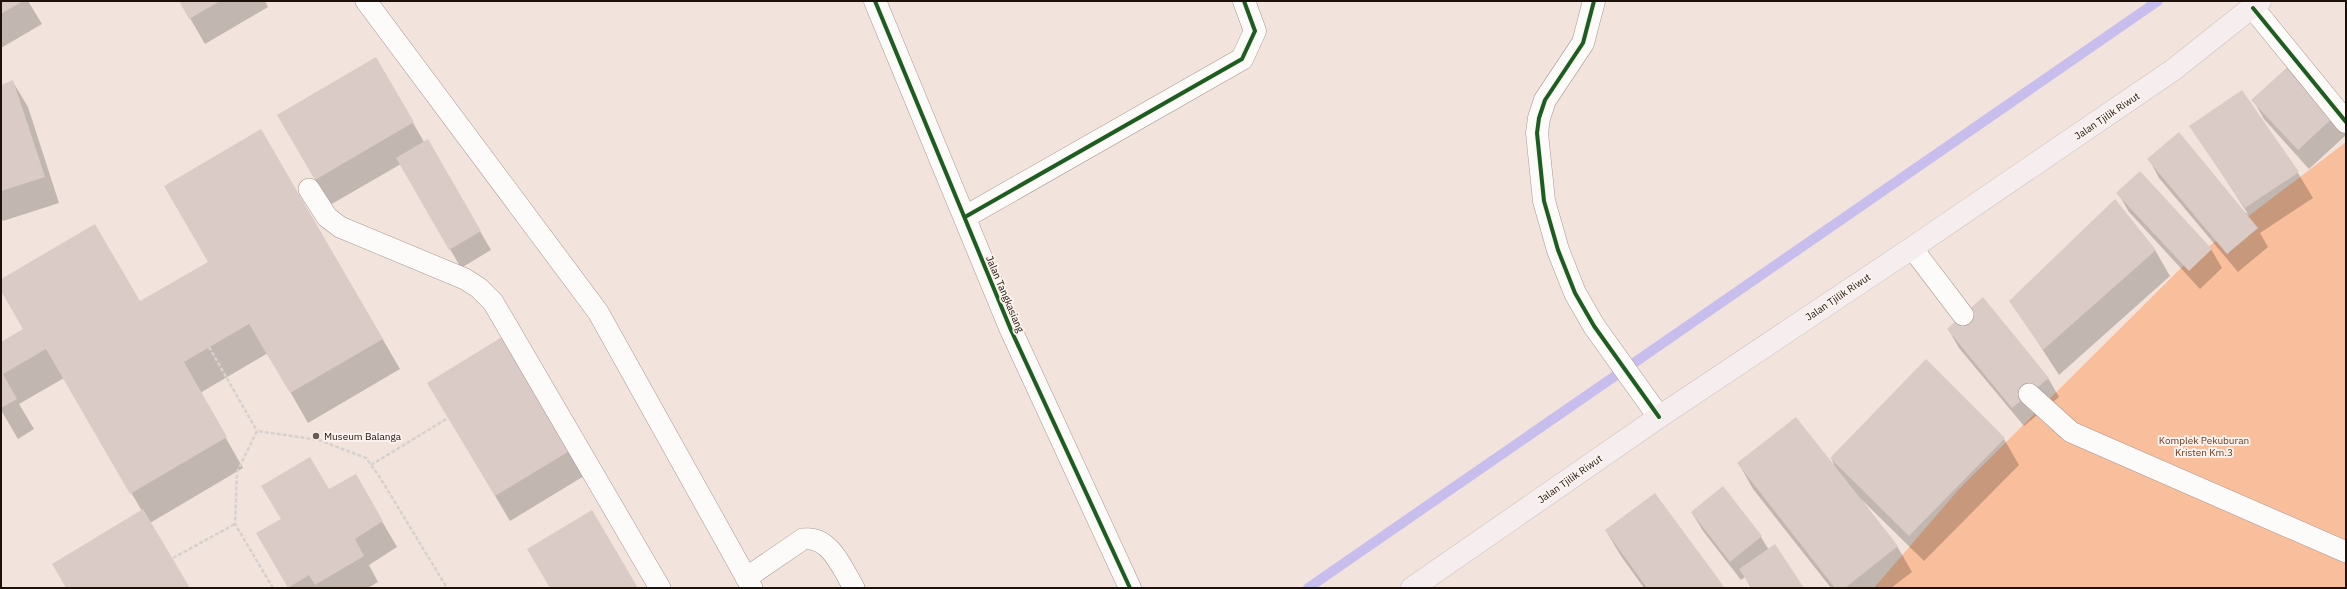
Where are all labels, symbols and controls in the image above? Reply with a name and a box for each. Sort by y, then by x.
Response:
street label: Jalan Tjilik Riwut [2072,89,2142,143]
street label: Jalan Tangkasiang [983,254,1027,335]
street label: Jalan Tjilik Riwut [1803,270,1873,324]
place label: Museum Balanga [324,430,402,443]
marker: Museum Balanga [311,431,321,441]
park label: Komplek Pekuburan Kristen Km.3 [2159,434,2249,459]
street label: Jalan Tjilik Riwut [1535,452,1605,506]

